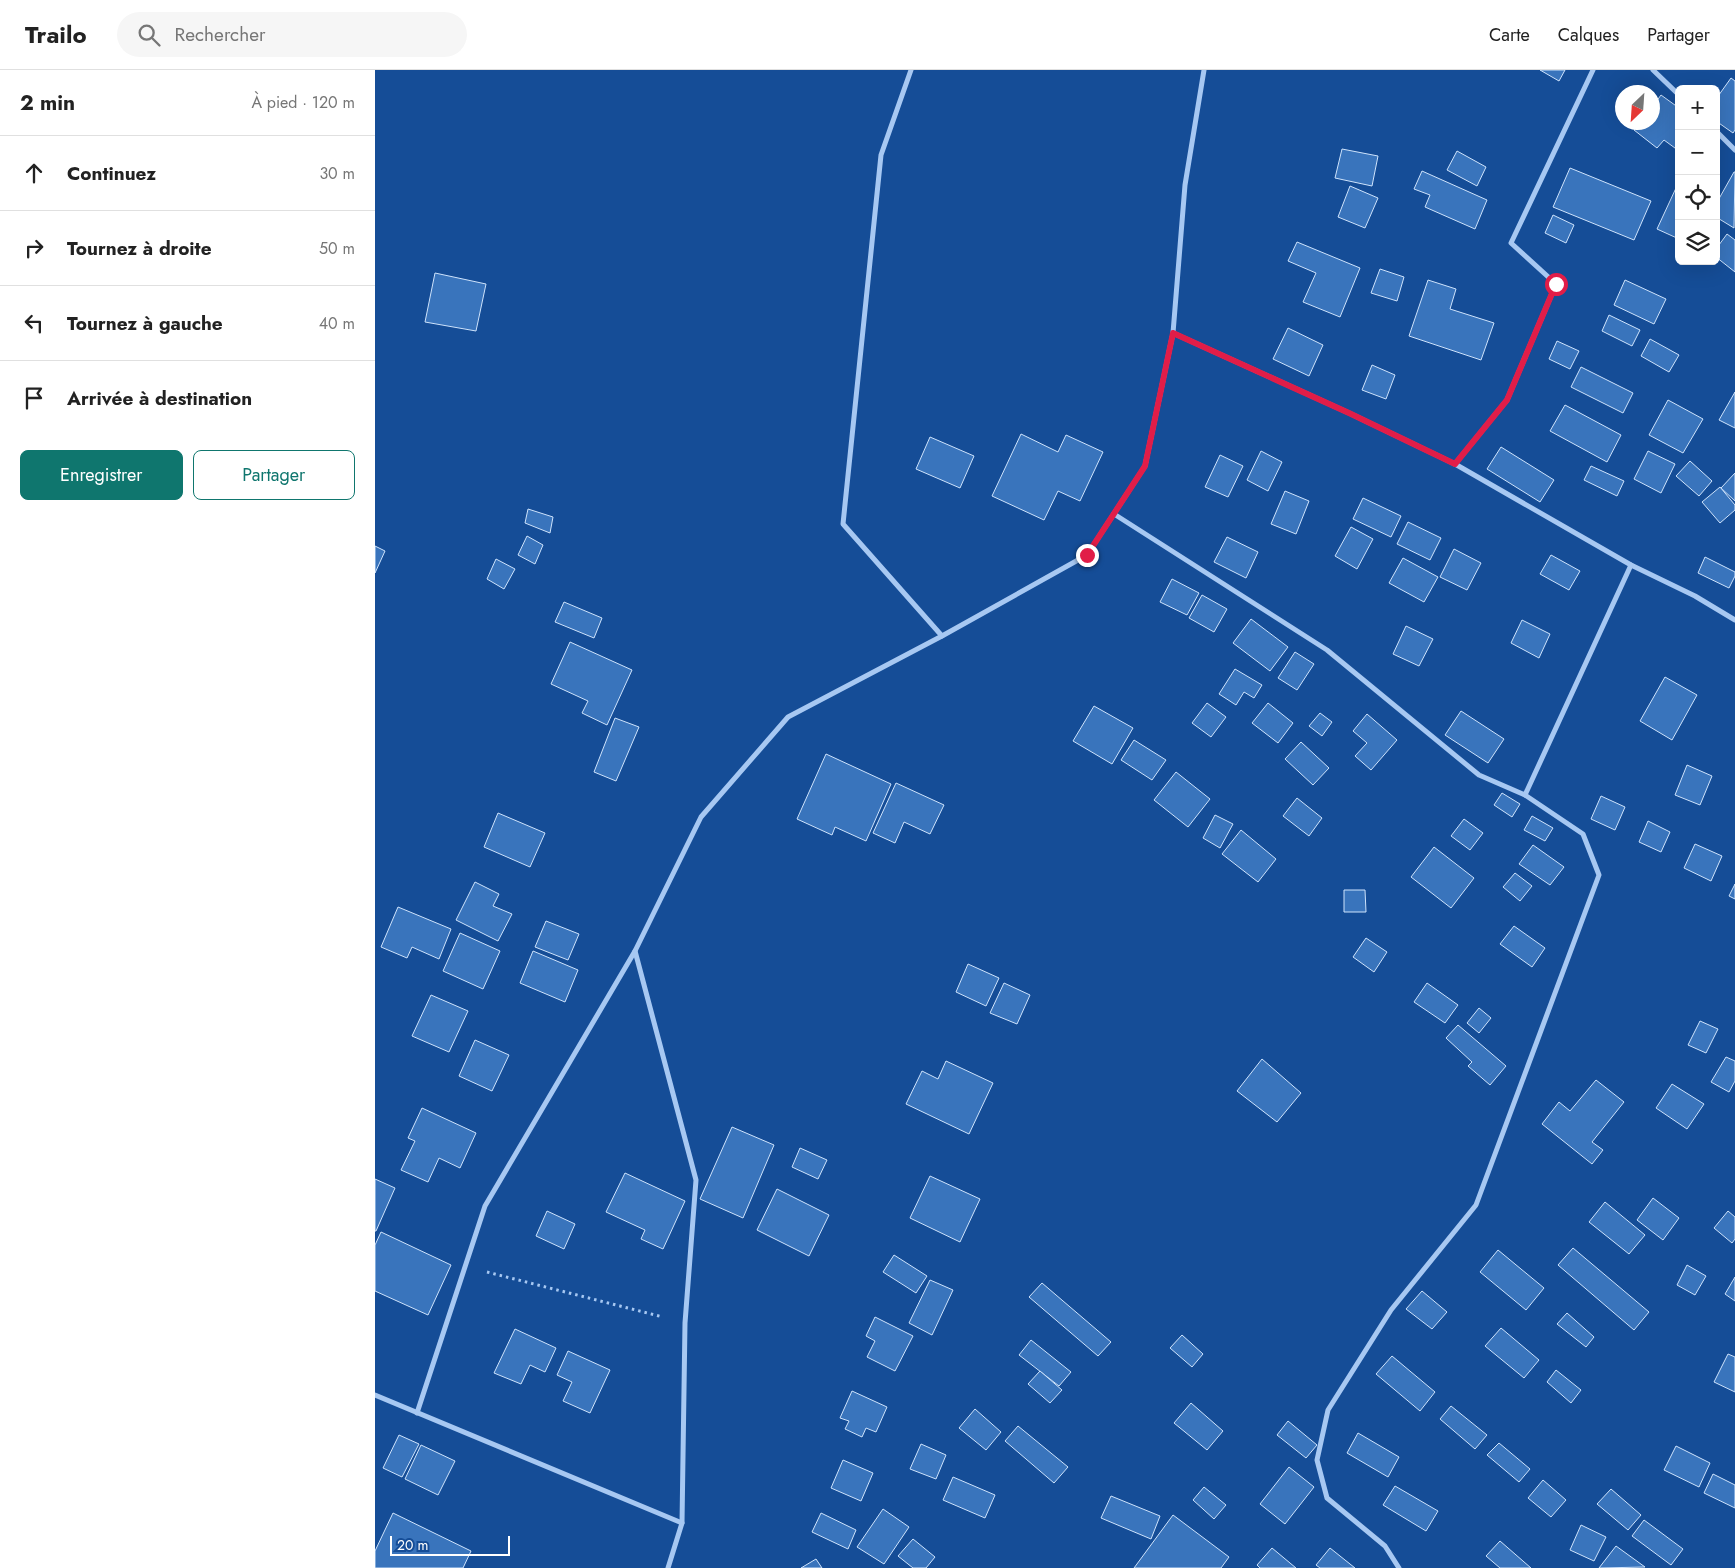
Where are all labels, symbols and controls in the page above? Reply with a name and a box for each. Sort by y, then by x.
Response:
search box [117,12,467,57]
text: Trailo [25,17,87,52]
icon: search [135,21,163,49]
text: Rechercher [175,21,265,48]
text: Carte [1489,22,1530,48]
text: Calques [1558,22,1619,48]
text: Partager [1647,22,1710,48]
north arrow [1615,85,1660,130]
map controls [1675,85,1720,265]
button: + [1675,85,1720,130]
text: 2 min [20,88,75,118]
text: À pied · 120 m [251,91,355,114]
button: − [1675,130,1720,175]
icon: ahead [20,159,48,187]
text: Continuez [67,160,156,187]
text: 30 m [319,162,355,185]
button: locate [1675,175,1720,220]
button: layers [1675,220,1720,265]
icon: right [20,234,48,262]
text: Tournez à droite [67,235,212,262]
text: 50 m [319,237,355,260]
route start [1545,273,1568,296]
icon: left [20,309,48,337]
text: Tournez à gauche [67,310,223,337]
text: 40 m [319,312,355,335]
icon: arrive [20,384,48,412]
text: Arrivée à destination [67,385,252,412]
button: Enregistrer [20,450,183,500]
button: Partager [193,450,355,500]
route end [1076,544,1099,567]
scale bar [390,1533,510,1556]
text: 20 m [397,1535,429,1555]

